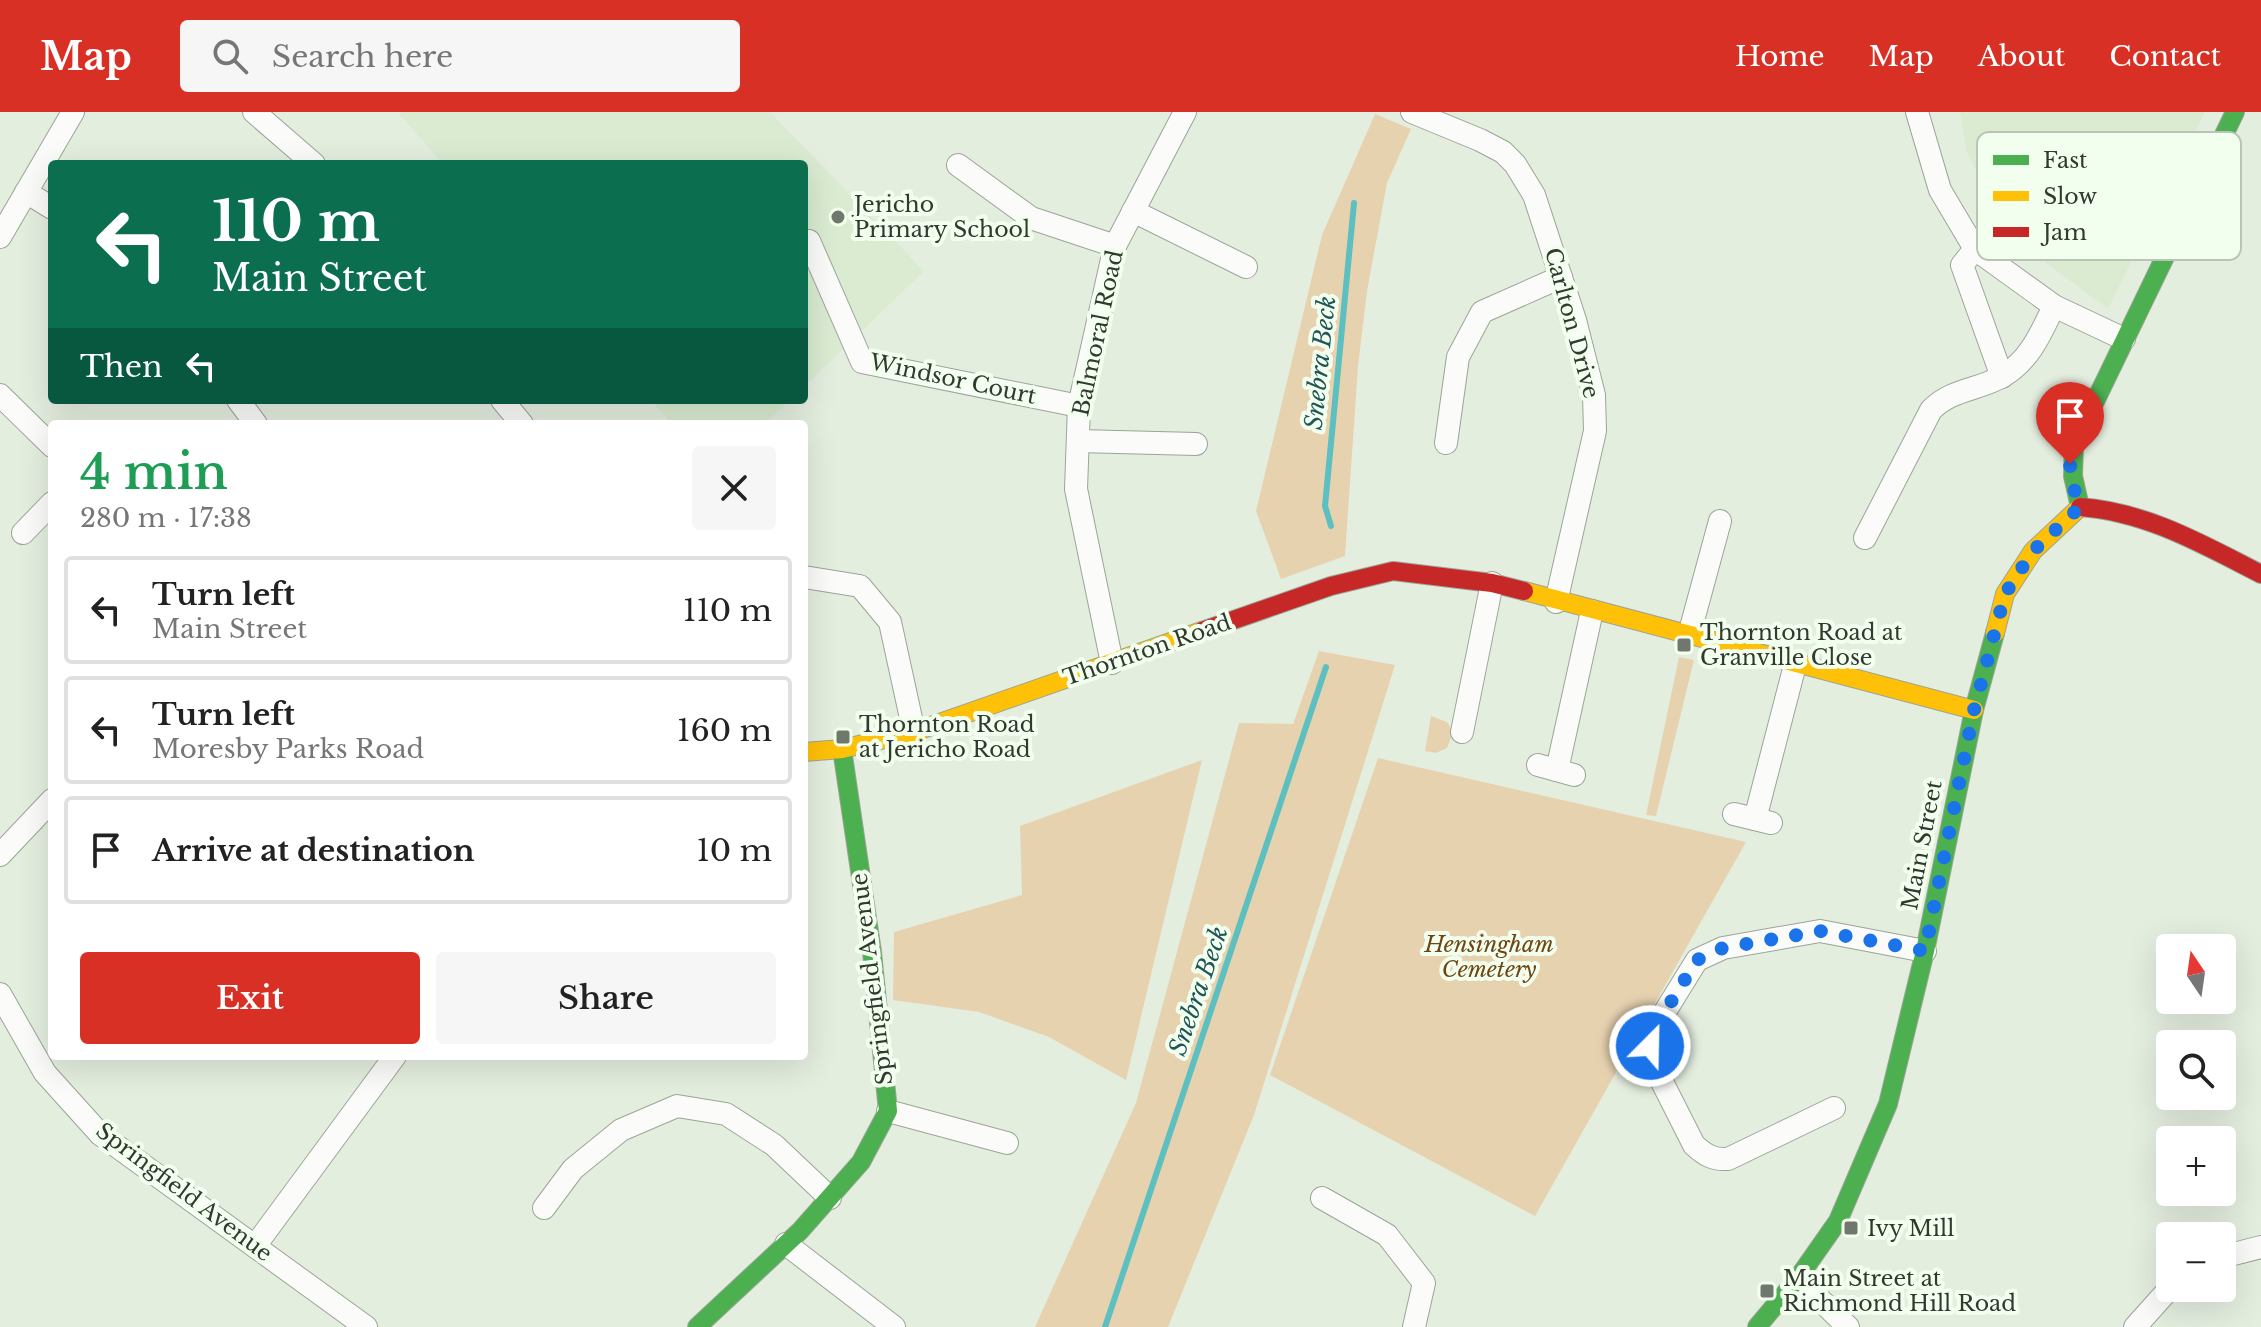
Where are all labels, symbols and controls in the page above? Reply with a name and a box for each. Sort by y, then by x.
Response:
search box [180,20,740,92]
text: Map [40,33,132,80]
icon: search [208,34,252,78]
text: Search here [272,38,453,75]
text: Home [1735,39,1825,74]
text: Map [1869,39,1934,74]
text: About [1978,39,2065,74]
text: Contact [2109,39,2221,74]
legend [1977,132,2241,260]
text: Fast [2043,147,2088,174]
text: Slow [2043,183,2097,210]
text: 110 m [212,187,380,256]
place label: Jericho Primary School [851,191,1030,243]
icon: left [80,192,184,296]
marker: Jericho Primary School [829,208,847,226]
text: Jam [2040,219,2087,246]
street label: Carlton Drive [1539,245,1605,401]
street label: Balmoral Road [1067,247,1129,418]
text: Main Street [212,256,427,301]
water label: Snebra Beck [1299,295,1341,431]
icon: left [179,344,223,388]
text: Then [80,348,163,385]
street label: Windsor Court [866,348,1039,410]
pin [2036,382,2104,464]
icon: arrive [2048,394,2092,438]
text: 4 min [80,442,228,502]
button: close [692,446,776,530]
text: 280 m · 17:38 [80,502,252,534]
text: Turn left [152,576,295,613]
icon: left [84,588,128,632]
text: 110 m [683,592,772,629]
street label: Thornton Road [1060,609,1235,691]
text: Main Street [152,613,307,645]
place label: Thornton Road at Granville Close [1700,619,1903,671]
marker: Thornton Road at Granville Close [1675,636,1693,654]
text: Turn left [152,696,295,733]
icon: left [84,708,128,752]
place label: Thornton Road at Jericho Road [859,711,1035,763]
text: 160 m [677,712,772,749]
marker: Thornton Road at Jericho Road [834,728,852,746]
text: Moresby Parks Road [152,733,424,765]
street label: Main Street [1896,777,1948,912]
icon: arrive [84,828,128,872]
text: Arrive at destination [152,832,475,869]
text: 10 m [696,832,772,869]
street label: Springfield Avenue [846,871,898,1087]
water label: Snebra Beck [1162,923,1234,1059]
park label: Hensingham Cemetery [1423,931,1554,983]
north arrow [2156,934,2236,1014]
map controls [2156,934,2236,1302]
button: Exit [80,952,420,1044]
button: Share [436,952,776,1044]
position arrow [1608,1004,1692,1088]
button: search [2156,1030,2236,1110]
street label: Springfield Avenue [91,1117,277,1267]
button: + [2156,1126,2236,1206]
place label: Ivy Mill [1867,1215,1954,1242]
marker: Ivy Mill [1842,1219,1860,1237]
button: − [2156,1222,2236,1302]
place label: Main Street at Richmond Hill Road [1783,1265,2016,1317]
marker: Main Street at Richmond Hill Road [1758,1282,1776,1300]

